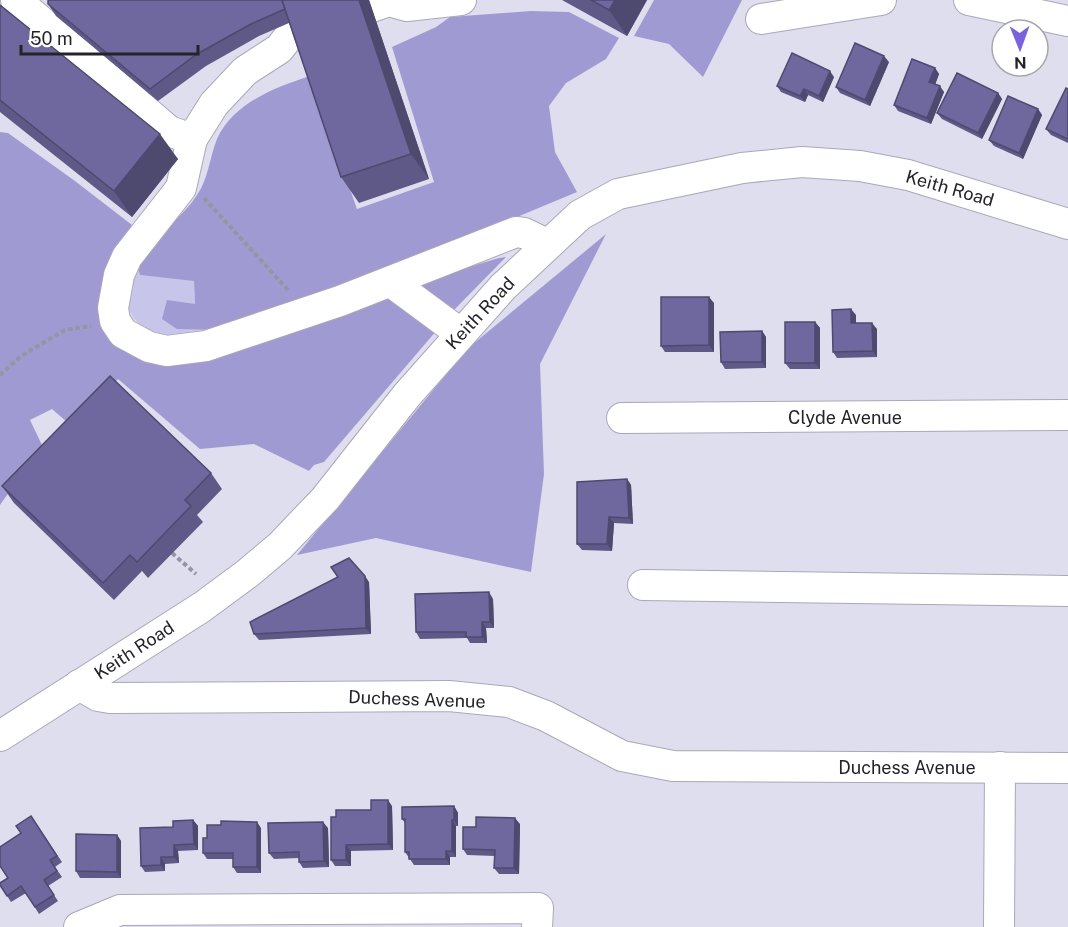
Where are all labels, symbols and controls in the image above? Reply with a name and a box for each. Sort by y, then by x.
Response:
scale bar [21,18,198,56]
north arrow [990,18,1050,78]
text: 50 m [30,28,73,49]
text: N [1014,53,1027,72]
street label: Keith Road [903,165,997,211]
street label: Keith Road [441,273,519,353]
street label: Clyde Avenue [788,407,902,428]
street label: Keith Road [90,616,178,684]
street label: Duchess Avenue [348,686,486,712]
street label: Duchess Avenue [838,757,976,778]

